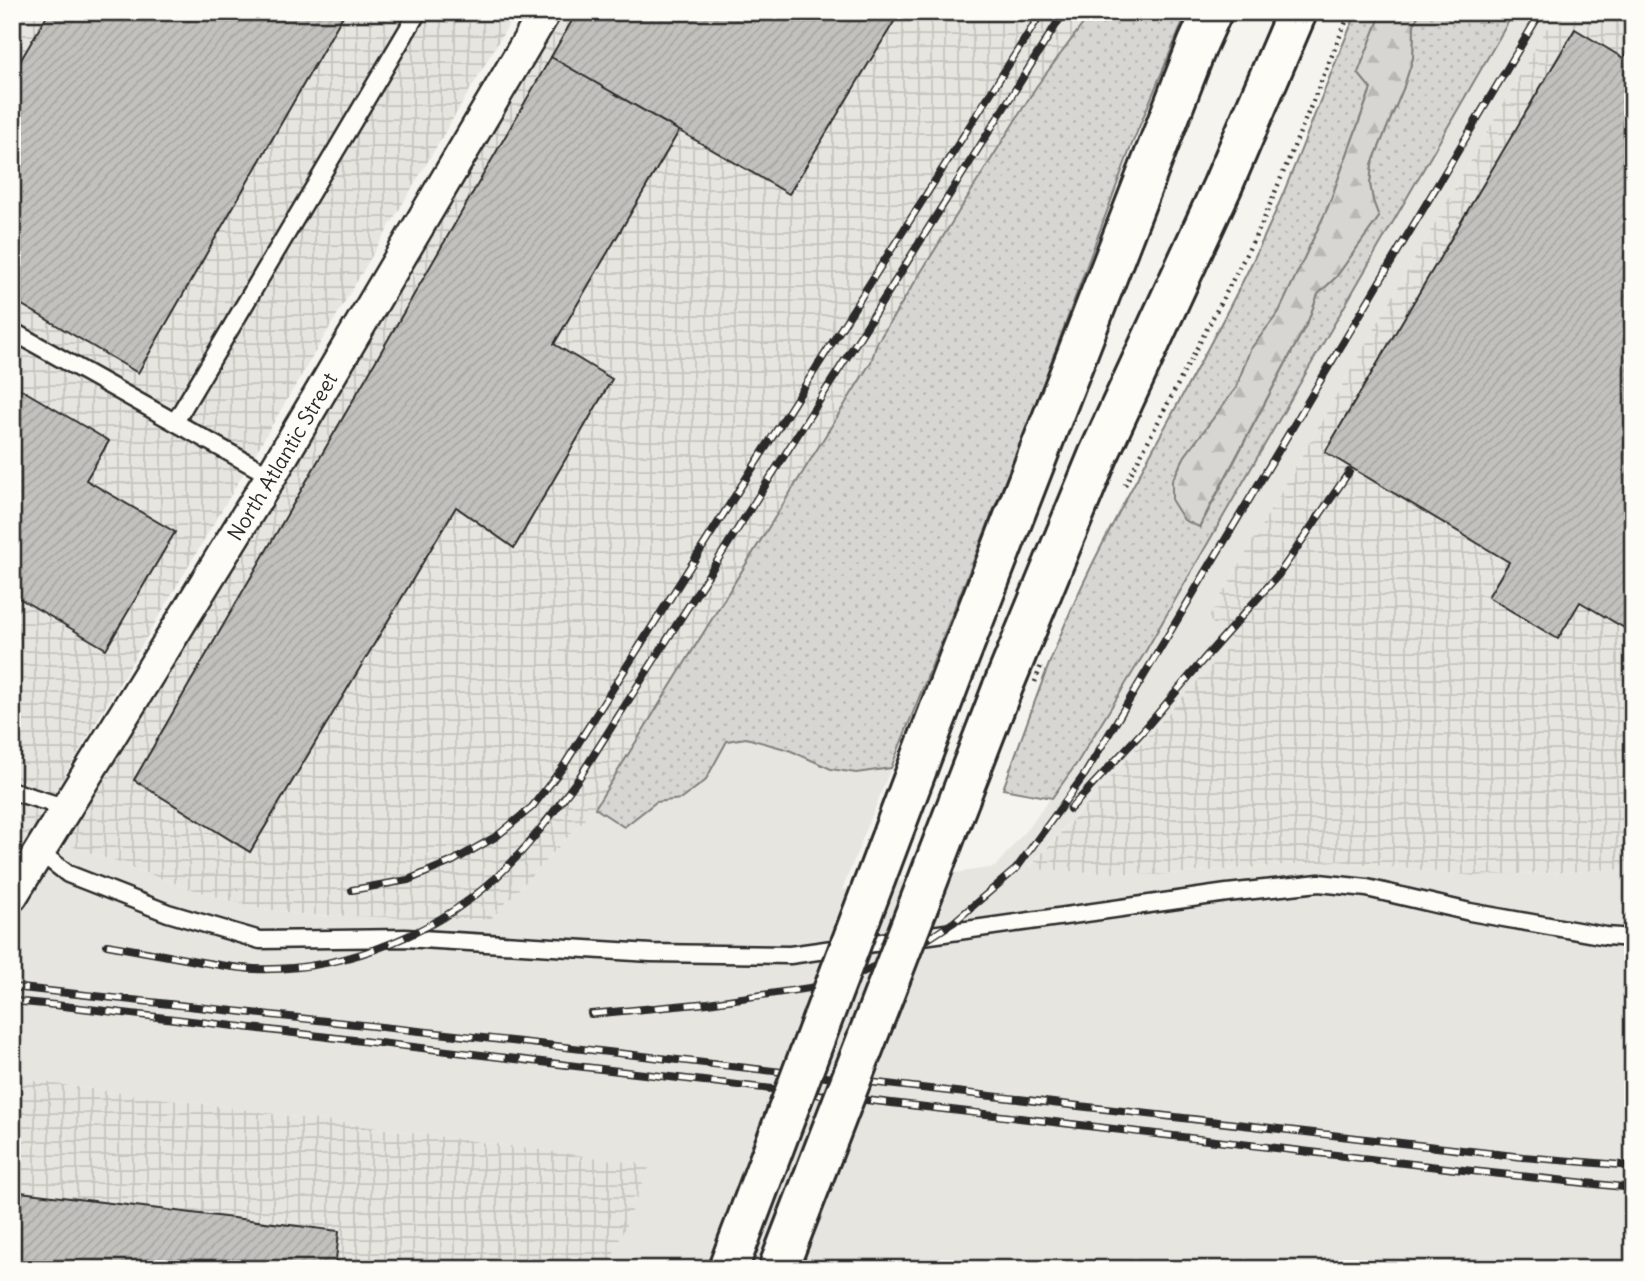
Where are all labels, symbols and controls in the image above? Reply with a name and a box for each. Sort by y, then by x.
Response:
street label: North Atlantic Street [221,367,343,545]

